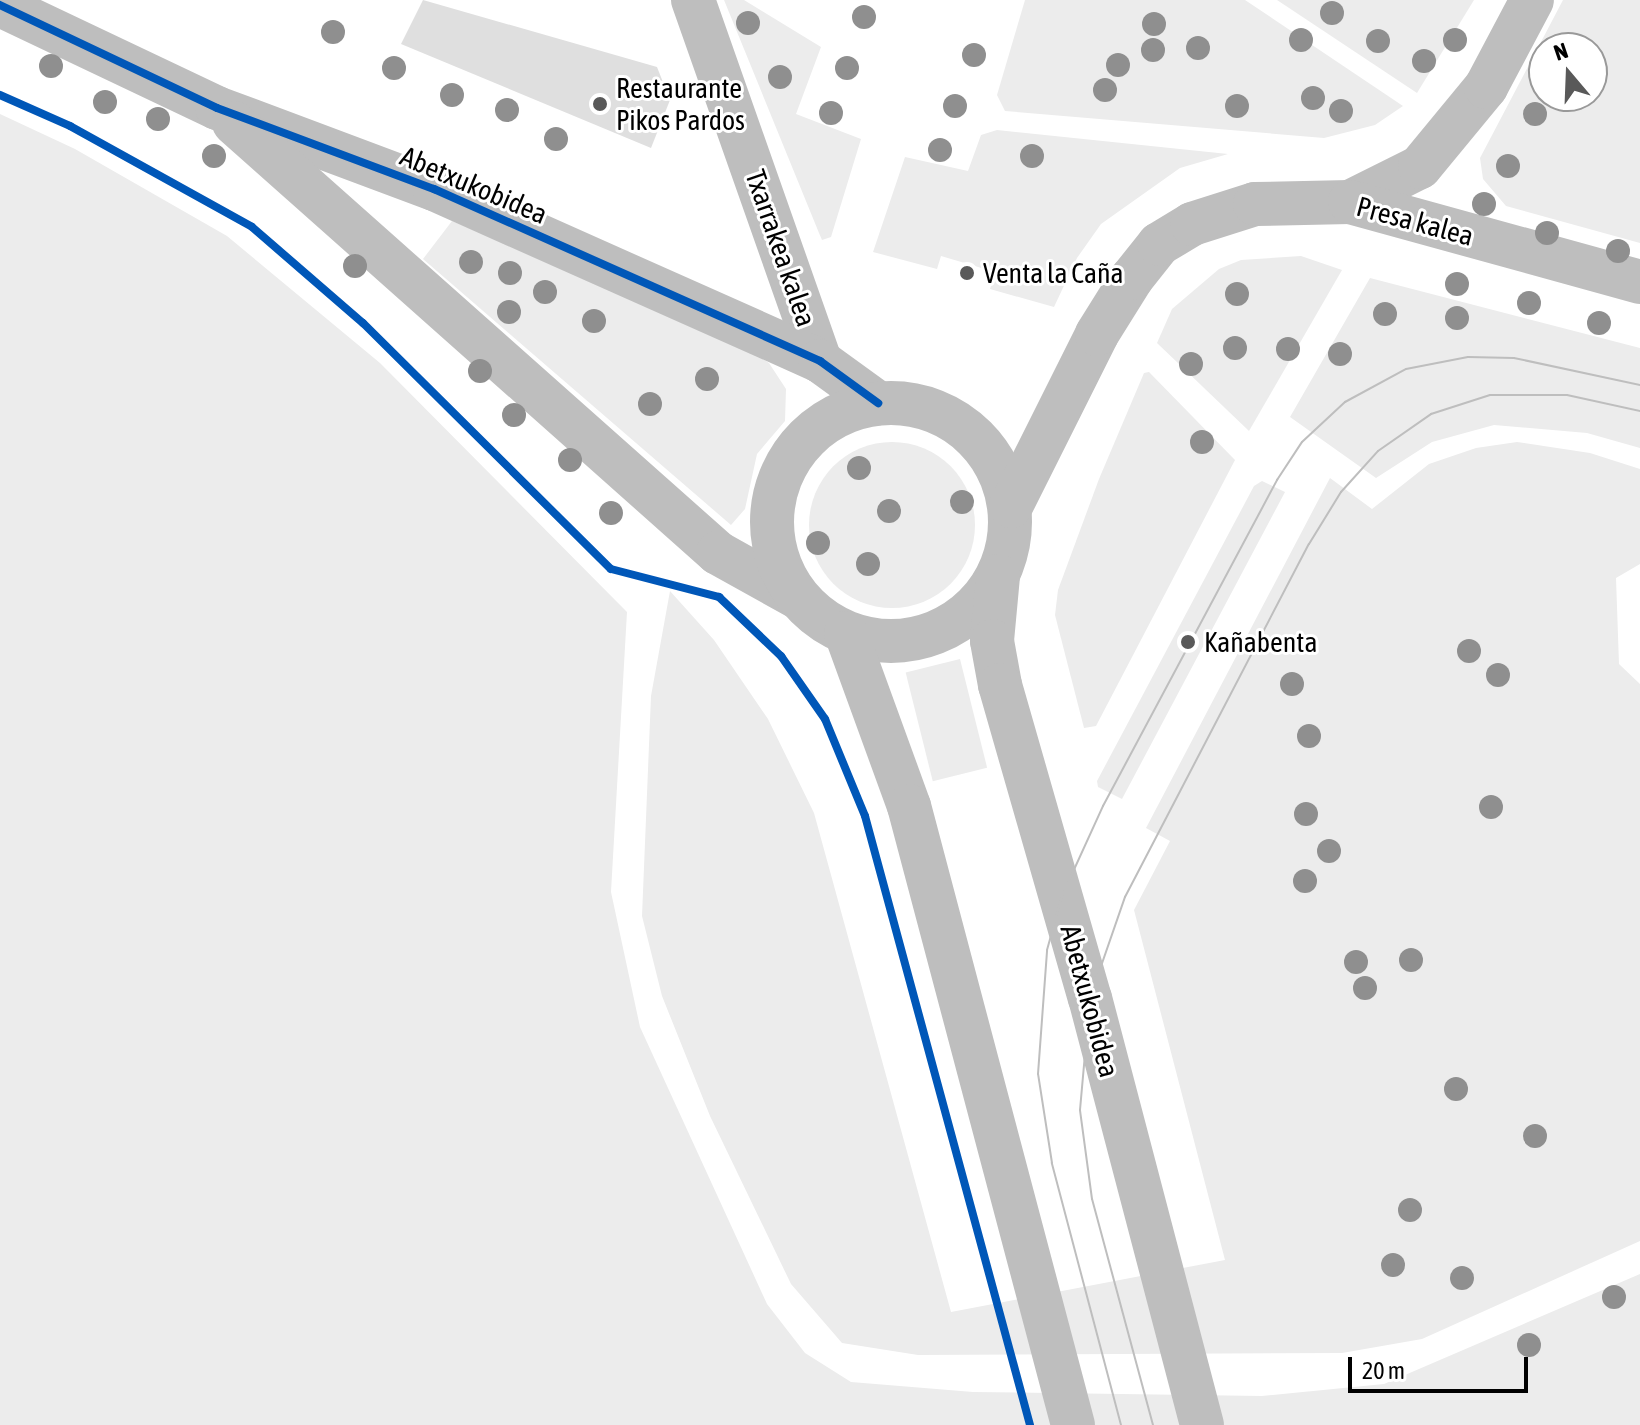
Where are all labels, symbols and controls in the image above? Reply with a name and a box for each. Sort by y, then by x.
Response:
north arrow [1528,32,1608,112]
text: N [1550,37,1571,66]
place label: Restaurante Pikos Pardos [616,71,745,137]
marker: Restaurante Pikos Pardos [591,95,609,113]
street label: Abetxukobidea [396,139,552,231]
street label: Txarrakea kalea [739,165,823,331]
street label: Presa kalea [1353,189,1477,253]
place label: Venta la Caña [983,256,1124,290]
marker: Venta la Caña [958,264,976,282]
place label: Kañabenta [1204,625,1317,659]
marker: Kañabenta [1179,633,1197,651]
street label: Abetxukobidea [1054,921,1126,1081]
scale bar [1352,1341,1532,1391]
text: 20 m [1362,1357,1405,1384]

